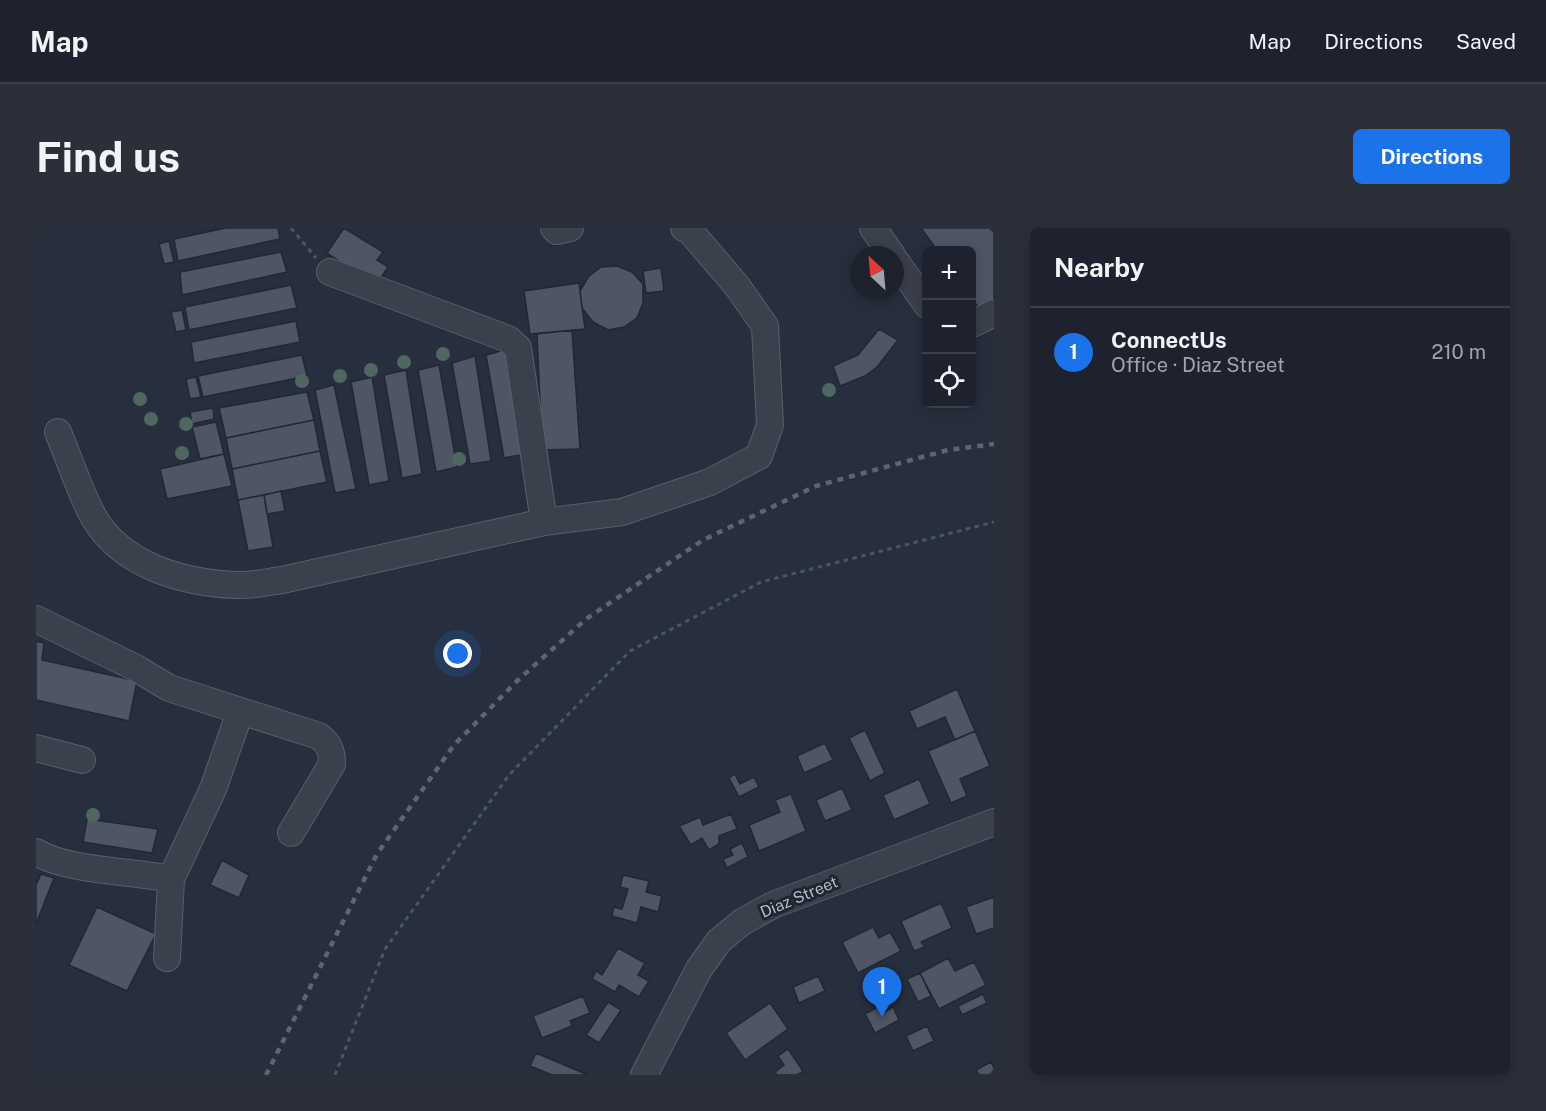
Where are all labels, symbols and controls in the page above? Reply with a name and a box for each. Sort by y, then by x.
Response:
text: Map [30,25,89,58]
text: Map [1249,29,1291,54]
text: Directions [1324,29,1423,54]
text: Saved [1456,29,1516,54]
button: Directions [1353,129,1510,184]
text: Find us [36,132,180,181]
north arrow [850,246,904,300]
map controls [922,246,976,408]
button: + [922,246,976,300]
text: Nearby [1054,252,1144,283]
button: − [922,300,976,354]
text: ConnectUs [1111,327,1227,353]
text: 1 [1069,340,1078,364]
text: 210 m [1432,340,1486,364]
text: Office · Diaz Street [1111,353,1285,377]
button: locate [922,354,976,408]
your location [443,639,472,668]
street label: Diaz Street [757,872,841,922]
pin: 1 [862,968,902,1017]

